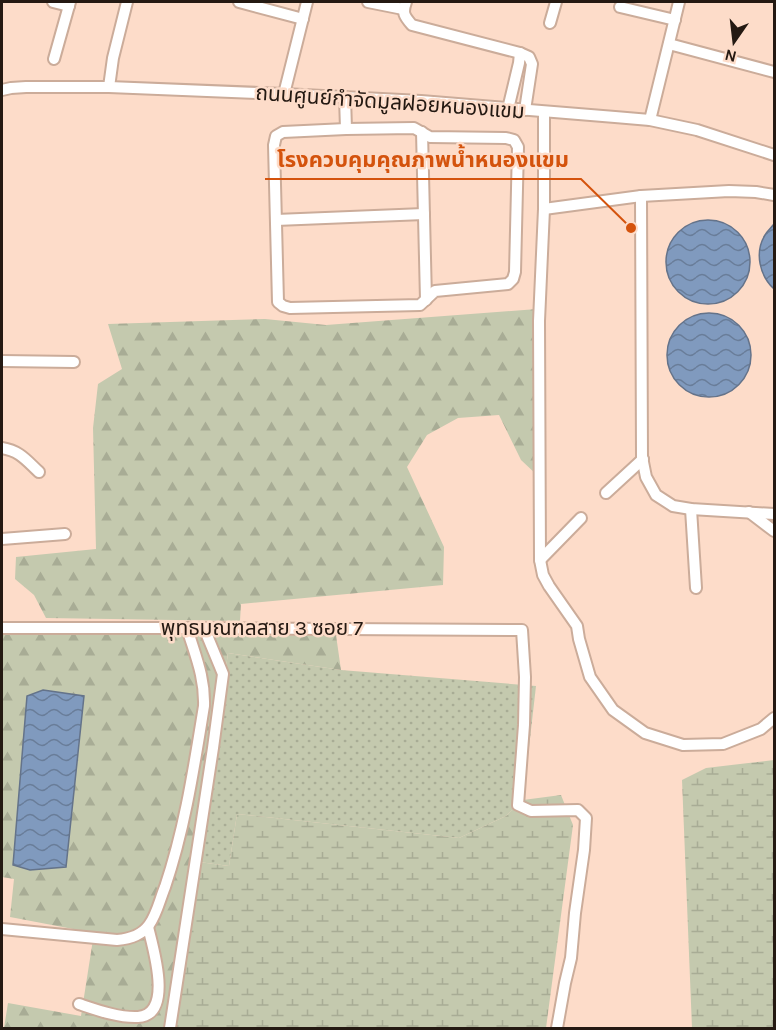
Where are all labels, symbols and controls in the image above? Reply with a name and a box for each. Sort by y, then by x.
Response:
north arrow [704,12,764,72]
text: N [723,45,738,67]
street label: ถนนศูนย์กำจัดมูลฝอยหนองแขม [254,81,525,124]
callout: โรงควบคุมคุณภาพน้ำหนองแขม [265,139,581,179]
text: โรงควบคุมคุณภาพน้ำหนองแขม [277,144,569,173]
street label: พุทธมณฑลสาย 3 ซอย 7 [161,616,363,641]

